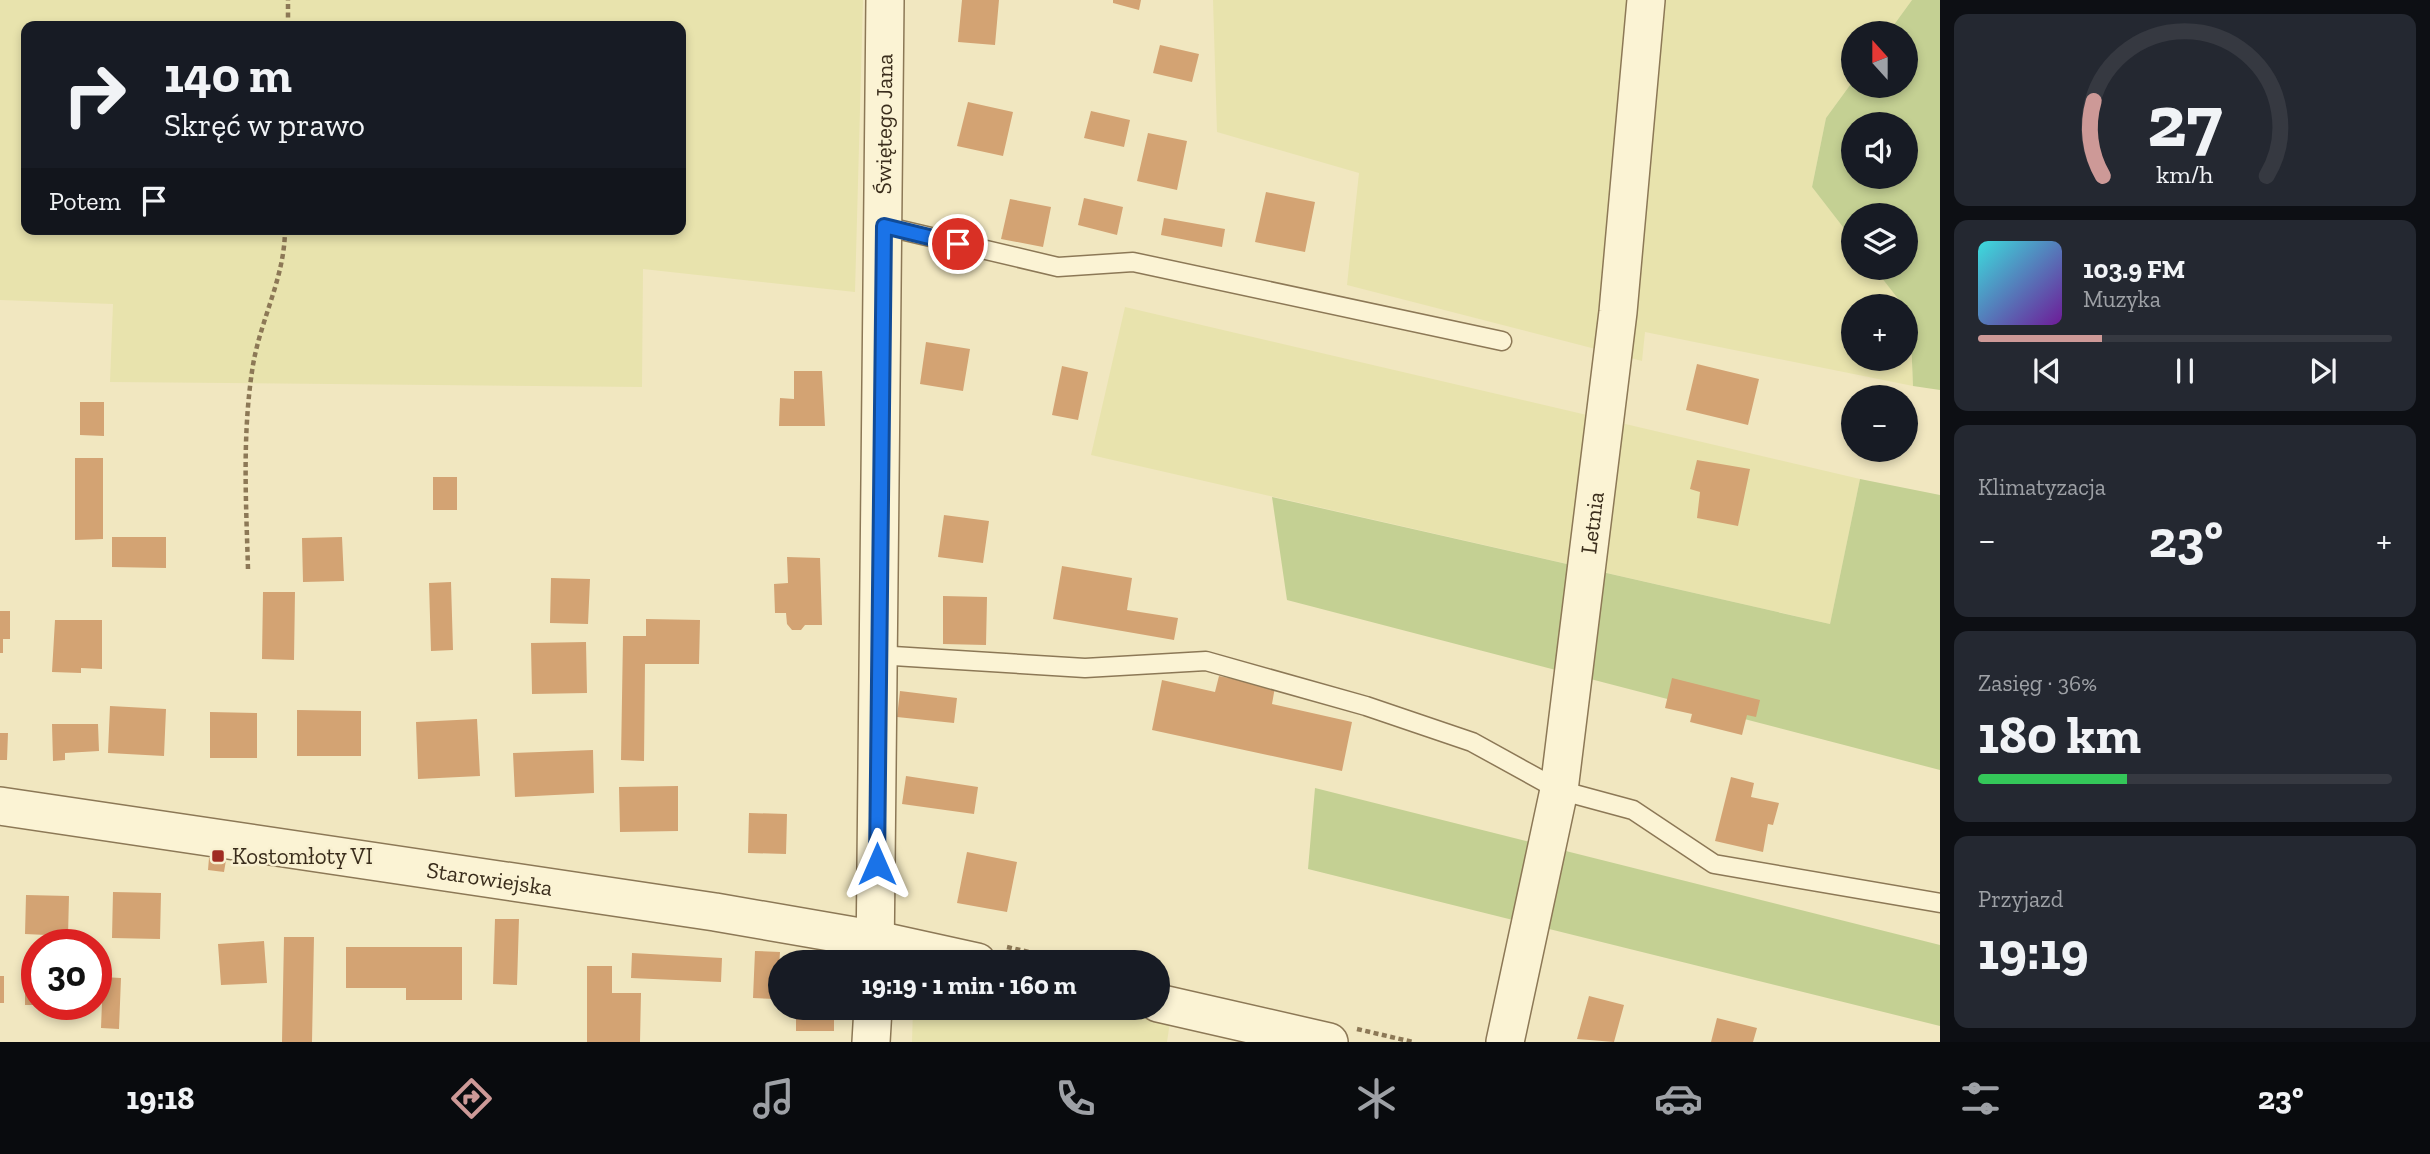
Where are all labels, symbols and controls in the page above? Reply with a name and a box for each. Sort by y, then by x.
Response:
north arrow [1841,21,1918,98]
map controls [1841,21,1918,462]
text: 140 m [164,46,292,105]
icon: right [49,49,140,140]
street label: Świętego Jana [869,53,898,195]
text: 27 [2147,77,2223,165]
text: Skręć w prawo [164,106,365,144]
button: sound [1841,112,1918,189]
text: km/h [2156,159,2214,189]
icon: arrive [135,182,173,220]
text: Potem [49,185,121,217]
button: layers [1841,203,1918,280]
pin [928,214,988,274]
icon: arrive [939,225,977,263]
text: 103.9 FM [2083,253,2185,285]
text: Muzyka [2083,285,2161,313]
button: + [1841,294,1918,371]
icon: previous [2028,352,2066,390]
icon: pause [2166,352,2204,390]
icon: next [2304,352,2342,390]
button: − [1841,385,1918,462]
text: Klimatyzacja [1978,473,2106,501]
street label: Letnia [1574,490,1610,556]
text: 23° [2149,508,2223,570]
text: − [1978,517,1996,563]
text: + [2376,517,2392,563]
text: Zasięg · 36% [1978,669,2097,697]
text: 180 km [1978,704,2141,766]
position arrow [840,827,914,901]
place label: Kostomłoty VI [232,842,373,870]
marker: Kostomłoty VI [210,848,226,864]
street label: Starowiejska [425,855,555,902]
text: Przyjazd [1978,885,2063,913]
text: 19:19 [1978,920,2089,982]
speed limit sign: 30 [21,929,112,1020]
text: 19:19 · 1 min · 160 m [861,969,1077,1001]
icon: directions [447,1074,496,1123]
icon: music [749,1074,798,1123]
icon: phone [1051,1074,1100,1123]
icon: climate [1352,1074,1401,1123]
icon: car [1654,1074,1703,1123]
icon: filters [1956,1074,2005,1123]
text: 19:18 [126,1079,195,1117]
text: 23° [2258,1079,2304,1117]

